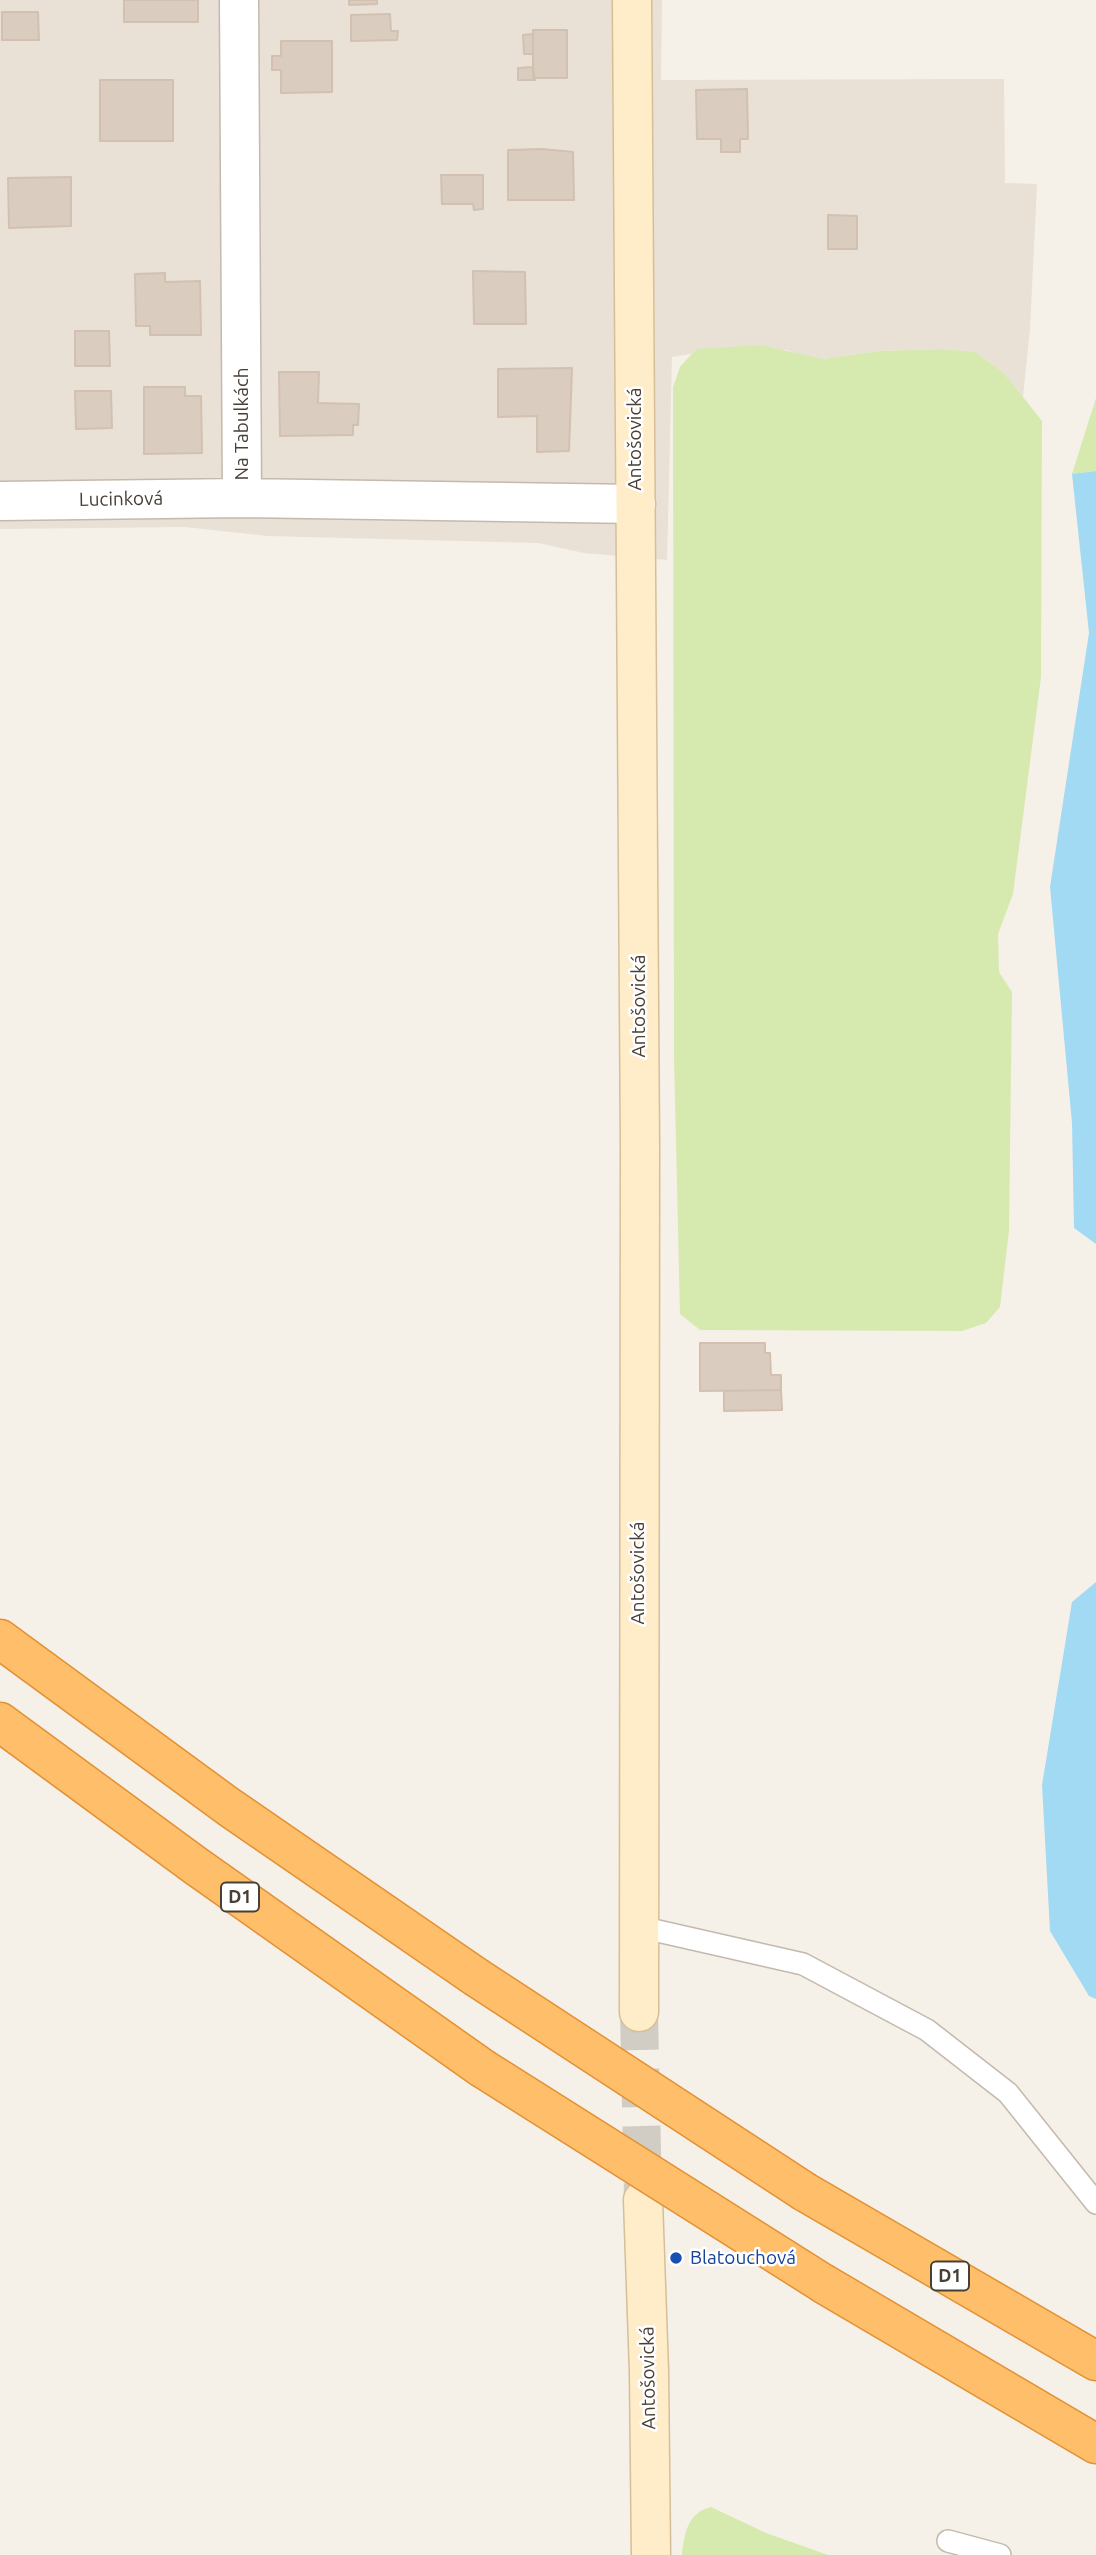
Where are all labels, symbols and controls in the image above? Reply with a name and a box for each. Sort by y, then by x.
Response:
street label: Na Tabulkách [231,367,253,481]
street label: Antošovická [624,387,646,491]
street label: Lucinková [79,487,163,511]
street label: Antošovická [628,954,650,1058]
street label: Antošovická [627,1521,649,1625]
road number: D1 [221,1882,259,1912]
place label: Blatouchová [690,2247,796,2269]
marker: Blatouchová [668,2250,684,2266]
road number: D1 [931,2262,969,2290]
street label: Antošovická [636,2326,660,2430]

